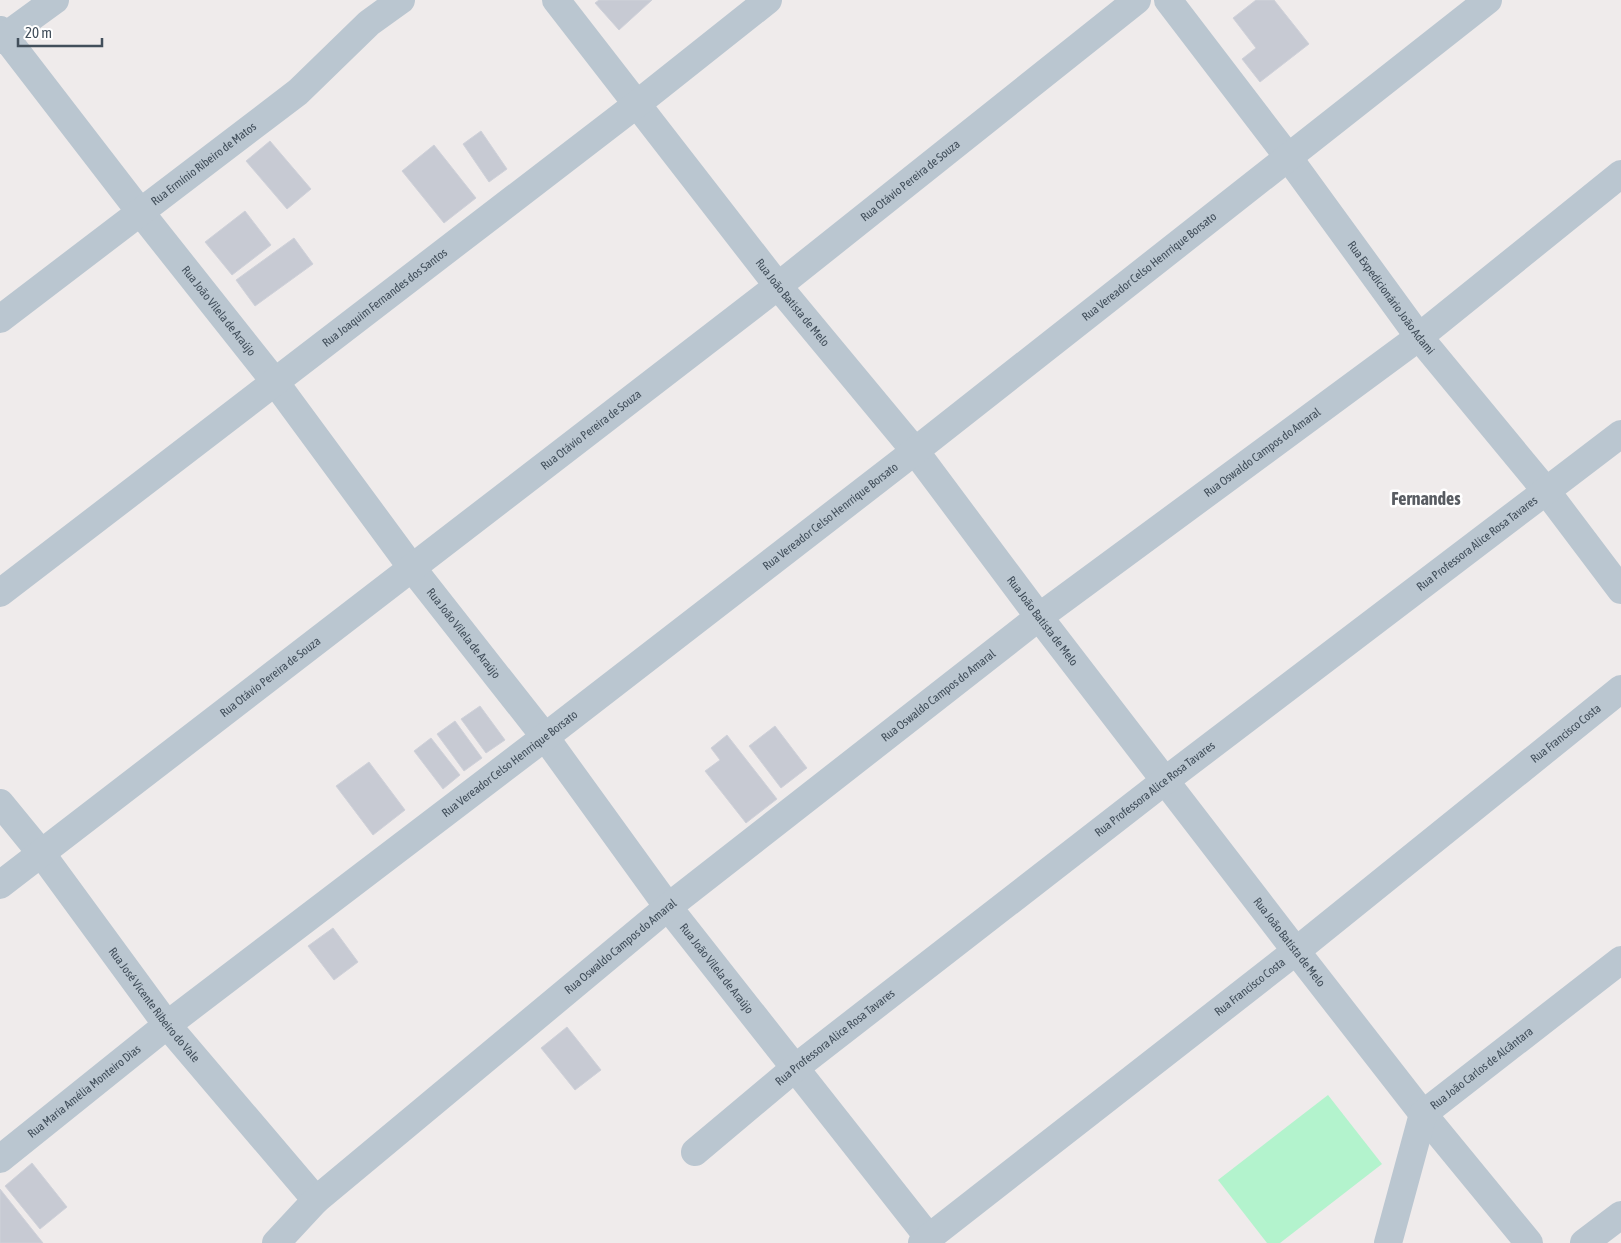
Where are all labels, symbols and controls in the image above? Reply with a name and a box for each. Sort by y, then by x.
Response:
scale bar [18,15,101,47]
text: 20 m [25,24,52,41]
street label: Rua Ermínio Ribeiro de Matos [148,119,259,208]
street label: Rua Otávio Pereira de Souza [858,137,963,224]
street label: Rua Vereador Celso Henrrique Borsato [1079,209,1220,324]
street label: Rua Expedicionário João Adami [1345,238,1437,357]
street label: Rua Joaquim Fernandes dos Santos [320,245,450,350]
street label: Rua João Batista de Melo [753,256,832,350]
street label: Rua João Vilela de Araújo [179,263,259,359]
street label: Rua Otávio Pereira de Souza [538,387,644,473]
street label: Rua Oswaldo Campos do Amaral [1201,404,1324,500]
street label: Rua Vereador Celso Henrrique Borsato [760,460,901,573]
district label: Fernandes [1391,488,1461,509]
street label: Rua Professora Alice Rosa Tavares [1414,493,1540,594]
street label: Rua João Batista de Melo [1004,573,1081,669]
street label: Rua João Vilela de Araújo [424,586,504,682]
street label: Rua Otávio Pereira de Souza [217,634,323,720]
street label: Rua Oswaldo Campos do Amaral [879,646,999,745]
street label: Rua Francisco Costa [1528,701,1604,766]
street label: Rua Vereador Celso Henrrique Borsato [439,707,581,820]
street label: Rua Professora Alice Rosa Tavares [1092,738,1218,840]
street label: Rua João Batista de Melo [1250,895,1328,990]
street label: Rua Oswaldo Campos do Amaral [562,896,680,997]
street label: Rua João Vilela de Araújo [677,921,757,1017]
street label: Rua José Vicente Ribeiro do Vale [106,945,203,1065]
street label: Rua Francisco Costa [1212,955,1288,1019]
street label: Rua Professora Alice Rosa Tavares [772,986,898,1088]
street label: Rua João Carlos de Alcântara [1428,1024,1536,1113]
street label: Rua Maria Amélia Monteiro Dias [25,1042,143,1141]

